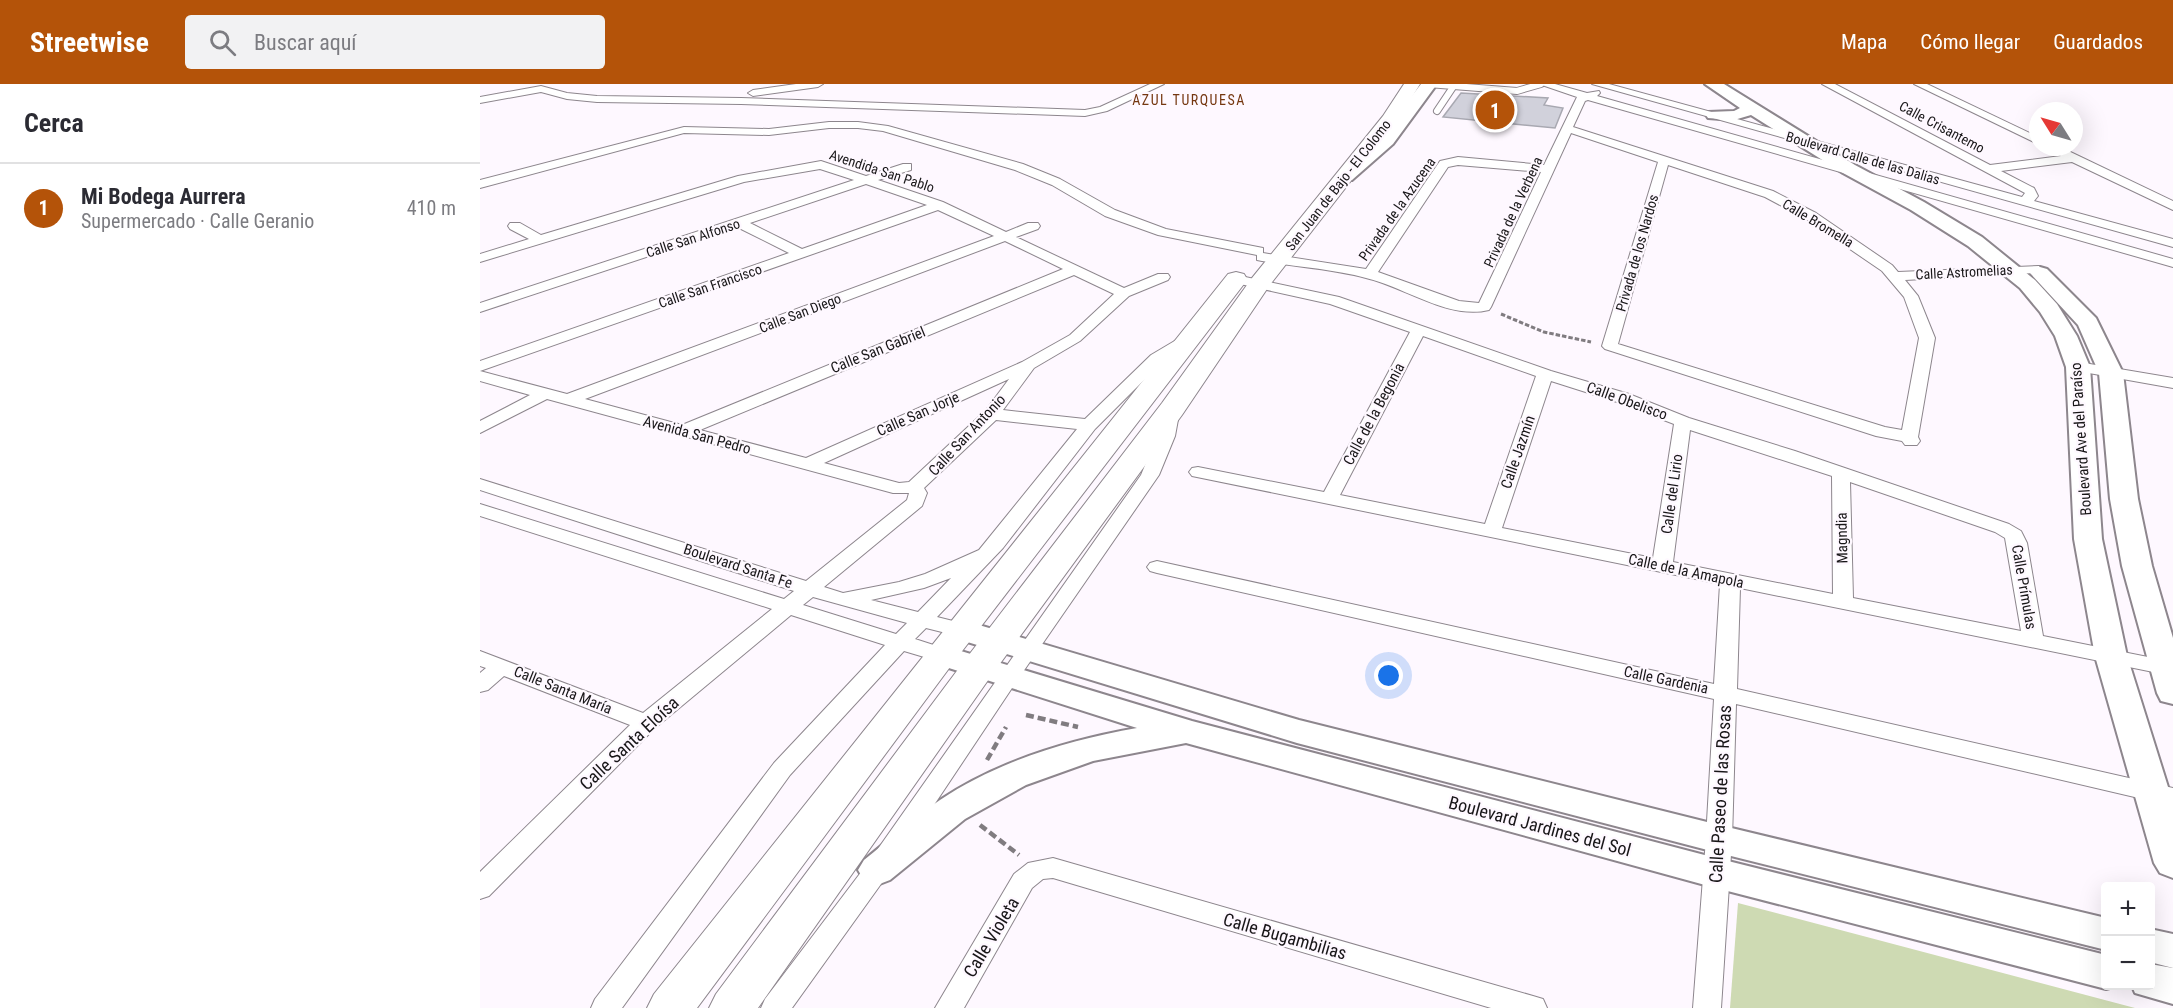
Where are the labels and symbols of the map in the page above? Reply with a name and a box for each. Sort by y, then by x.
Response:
pin: 1 [1476,87,1514,132]
district label: AZUL TURQUESA [1132,92,1246,108]
street label: Calle Crisantemo [1897,98,1987,156]
north arrow [2029,102,2083,156]
street label: San Juan de Bajo - El Colomo [1282,116,1394,254]
street label: Boulevard Calle de las Dalias [1784,128,1942,188]
street label: Avendida San Pablo [827,146,937,196]
street label: Privada de la Azucena [1355,154,1439,264]
street label: Privada de la Verbena [1480,154,1546,270]
street label: Privada de los Nardos [1613,193,1661,313]
street label: Calle Bromella [1780,196,1856,250]
street label: Calle San Alfonso [644,215,742,261]
street label: Calle San Francisco [656,261,764,311]
street label: Calle Astromelias [1915,261,2013,283]
street label: Calle San Diego [757,290,843,336]
street label: Calle San Gabriel [828,323,928,377]
street label: Calle de la Begonia [1340,360,1408,468]
street label: Boulevard Ave del Paraíso [2067,362,2095,516]
street label: Calle Obelisco [1584,378,1670,424]
street label: Calle San Jorje [874,388,962,440]
street label: Calle San Antonio [925,391,1009,479]
street label: Avenida San Pedro [641,412,753,458]
street label: Calle Jazmín [1497,413,1539,491]
street label: Calle del Lirio [1657,453,1687,535]
street label: Magndia [1833,512,1851,564]
street label: Boulevard Santa Fe [681,540,795,592]
street label: Calle Prímulas [2008,543,2040,631]
street label: Calle de la Amapola [1627,550,1745,592]
your location [1374,661,1403,690]
street label: Calle Santa María [511,662,615,718]
street label: Calle Gardenia [1622,662,1710,698]
street label: Calle Santa Eloísa [575,692,683,794]
street label: Calle Paseo de las Rosas [1705,704,1735,884]
street label: Boulevard Jardines del Sol [1447,792,1633,860]
street label: Calle Violeta [959,893,1023,981]
street label: Calle Bugambilias [1221,908,1349,964]

